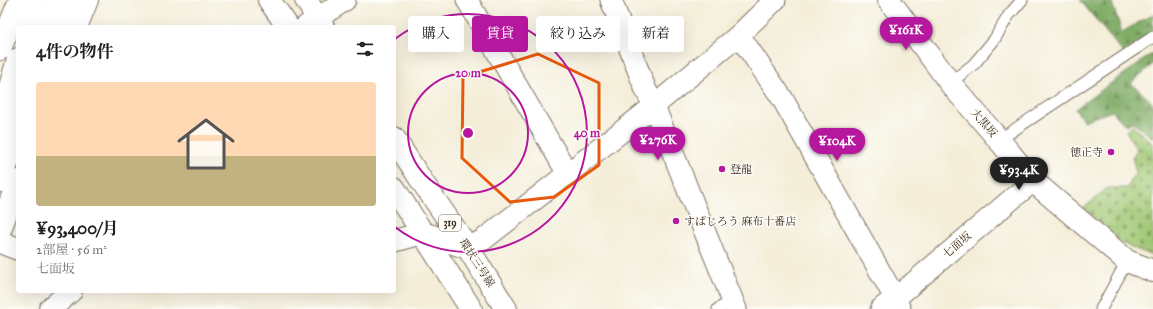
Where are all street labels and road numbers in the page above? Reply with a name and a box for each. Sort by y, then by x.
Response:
street label: 大黒坂 [968,106,1000,140]
road number: 319 [439,215,461,231]
street label: 七面坂 [940,229,974,261]
street label: 環状三号線 [457,236,497,290]

